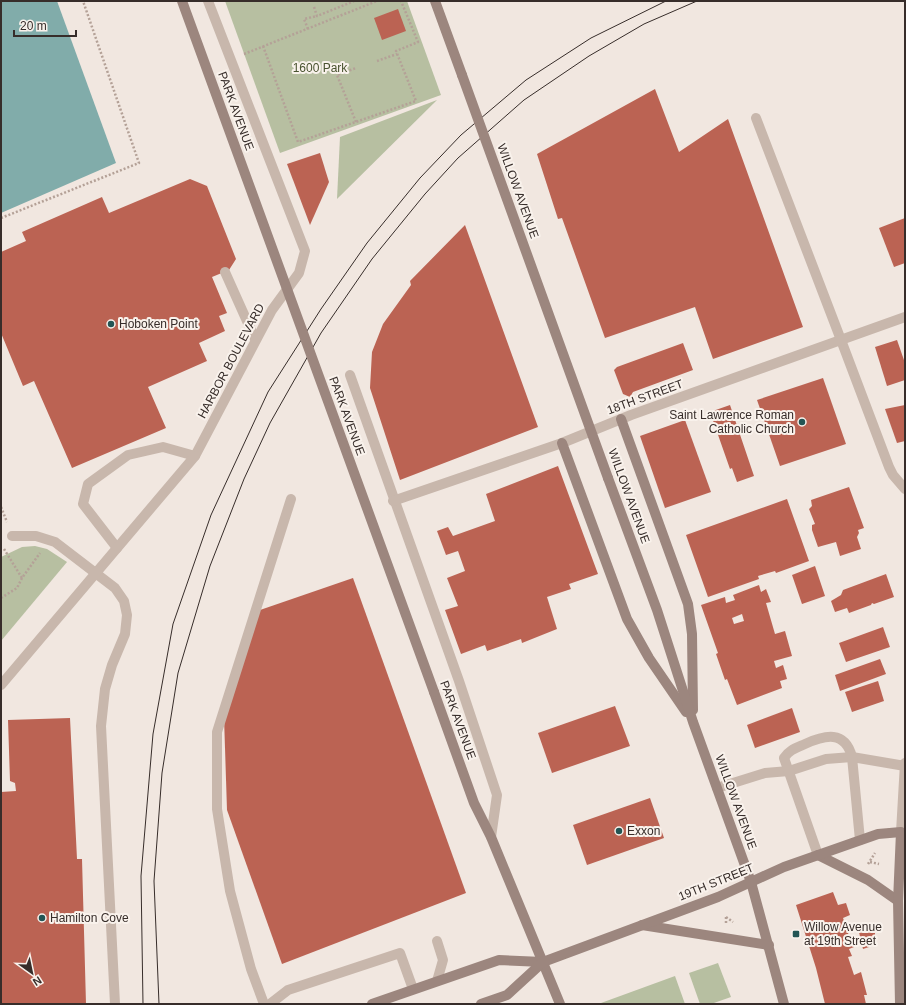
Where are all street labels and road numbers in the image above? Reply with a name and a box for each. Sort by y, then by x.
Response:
street label: PARK AVENUE [215,70,257,152]
street label: WILLOW AVENUE [494,142,542,240]
street label: HARBOR BOULEVARD [195,301,267,421]
street label: PARK AVENUE [326,375,368,457]
street label: 18TH STREET [605,377,686,417]
street label: WILLOW AVENUE [605,447,653,545]
street label: PARK AVENUE [437,679,479,761]
street label: WILLOW AVENUE [712,753,760,851]
street label: 19TH STREET [676,860,756,903]

